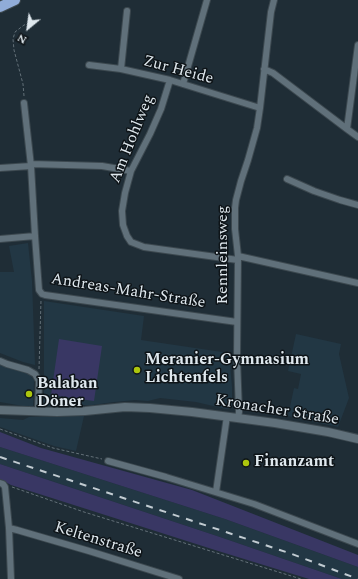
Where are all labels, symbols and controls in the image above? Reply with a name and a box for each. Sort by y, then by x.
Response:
north arrow [8,8,48,48]
text: N [14,29,30,49]
street label: Zur Heide [141,52,215,90]
street label: Am Hohlweg [107,92,159,186]
street label: Rennleinsweg [214,205,234,305]
street label: Andreas-Mahr-Straße [49,270,207,314]
place label: Meranier-Gymnasium Lichtenfels [145,351,309,389]
marker: Meranier-Gymnasium Lichtenfels [132,365,142,375]
place label: Balaban Döner [37,375,98,413]
marker: Balaban Döner [24,389,34,399]
street label: Kronacher Straße [214,392,340,430]
place label: Finanzamt [254,453,334,473]
marker: Finanzamt [241,458,251,468]
street label: Keltenstraße [52,519,144,563]

